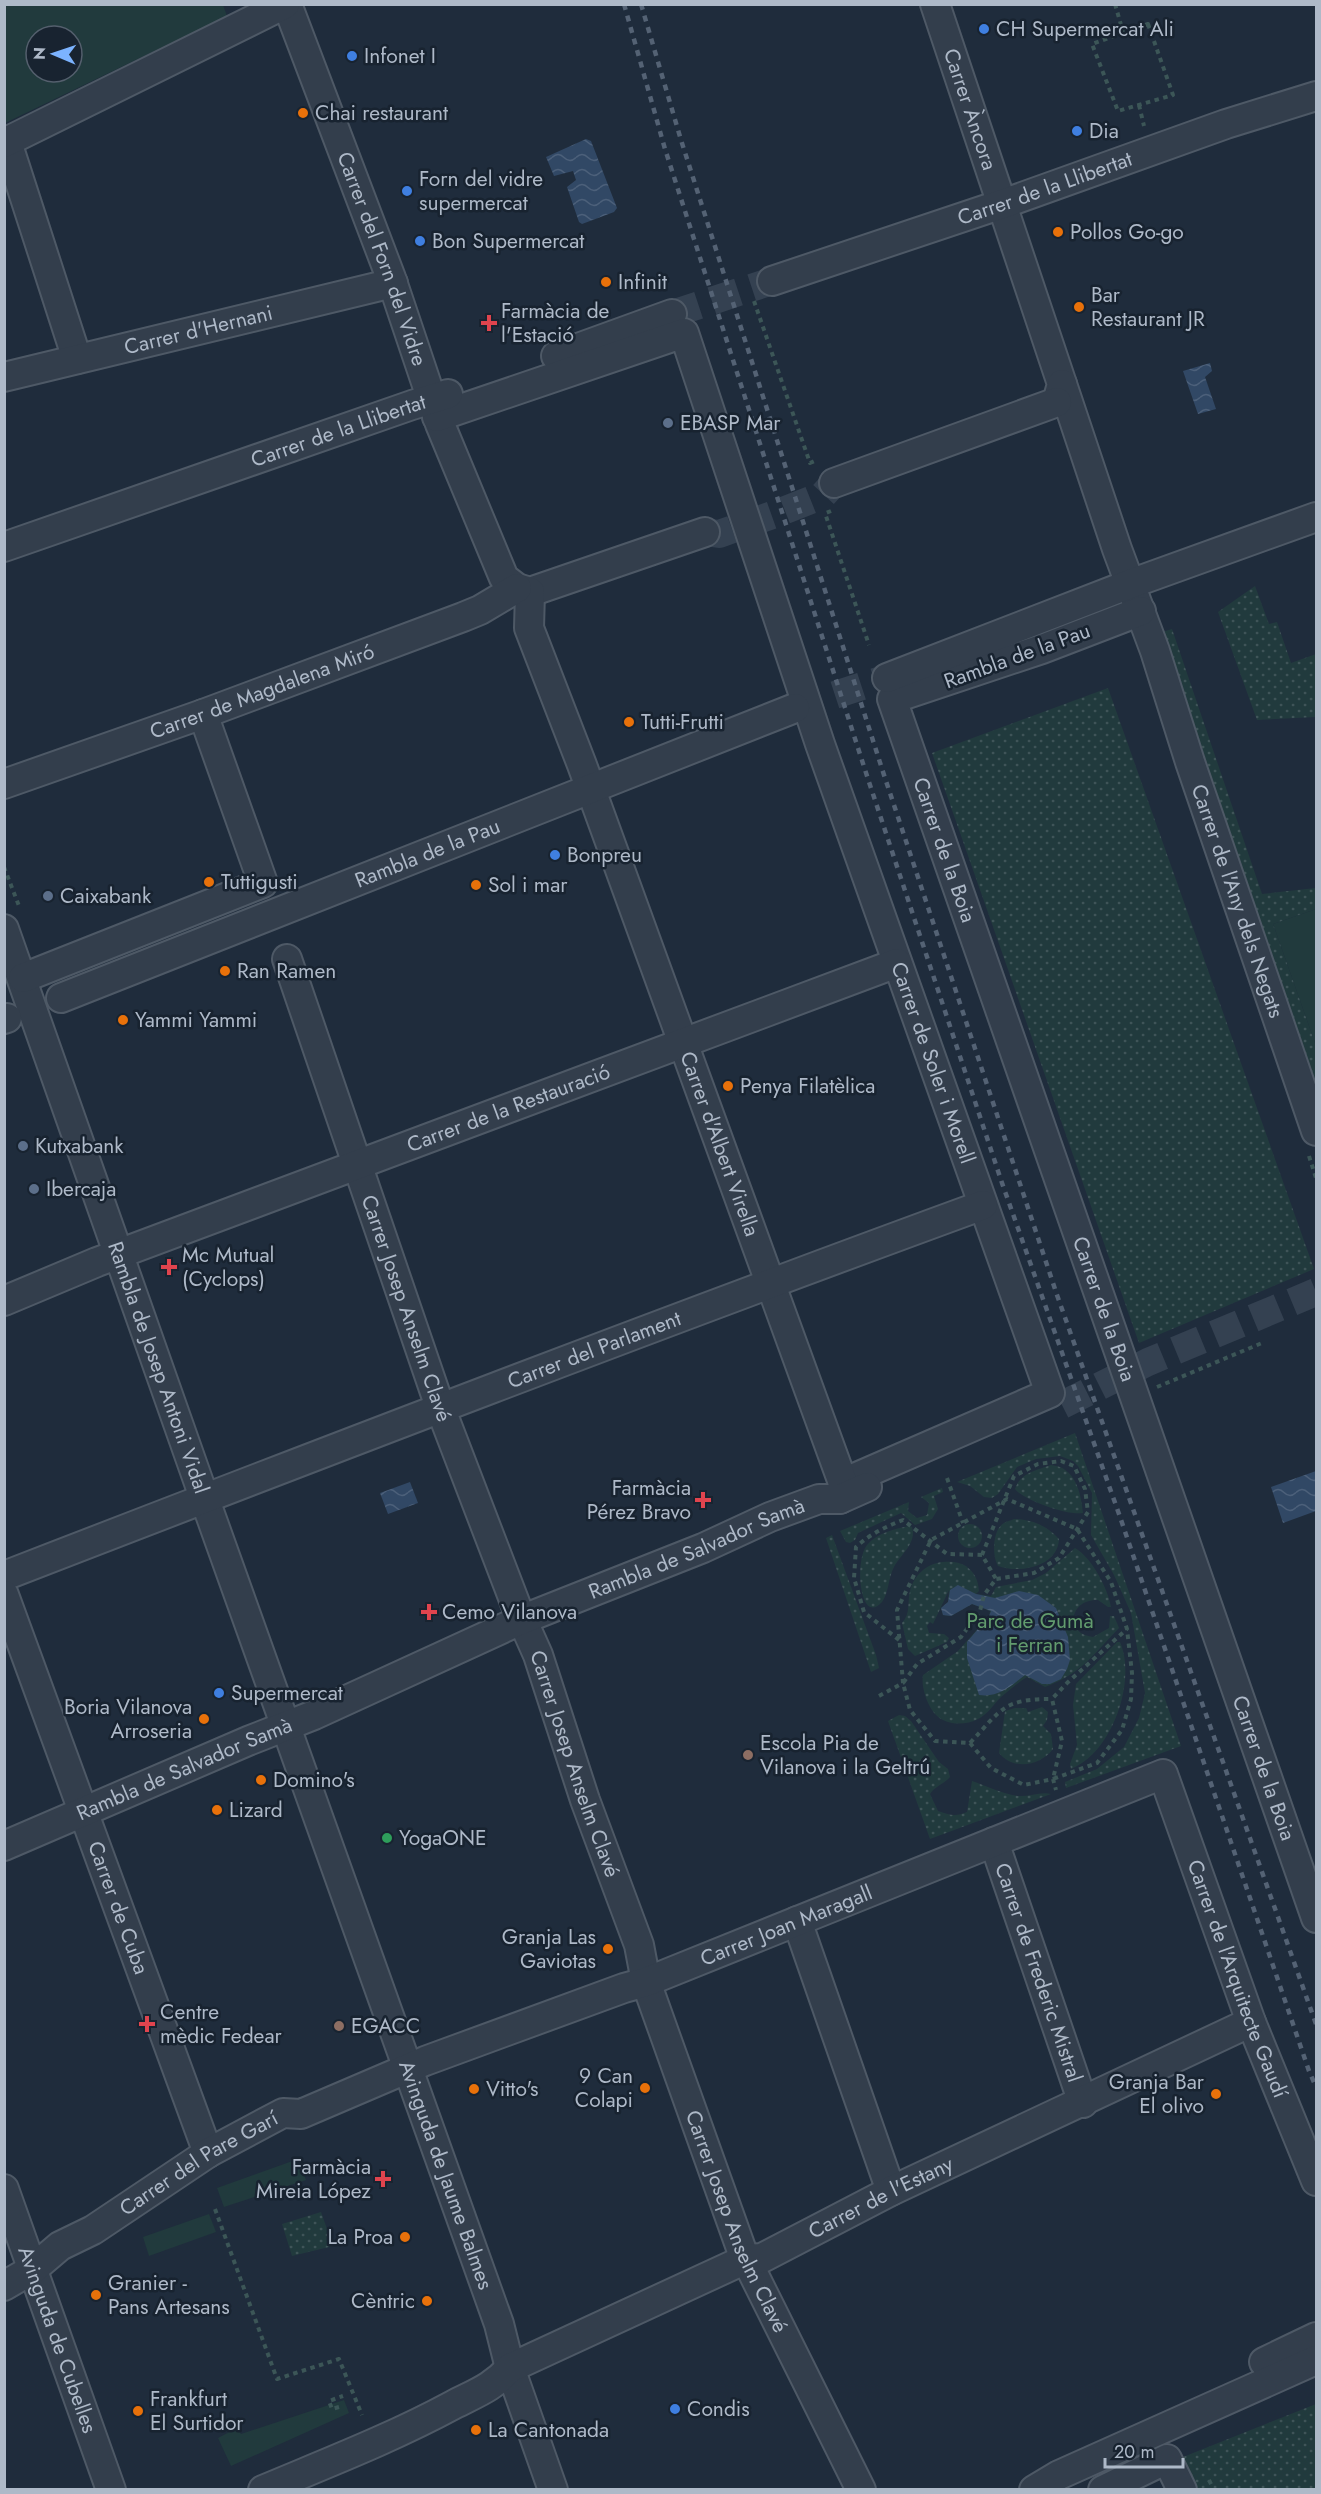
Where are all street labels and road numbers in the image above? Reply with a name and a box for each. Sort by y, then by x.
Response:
street label: Carrer Àncora [936,44,1004,174]
street label: Carrer de la Llibertat [953,144,1136,233]
street label: Carrer del Forn del Vidre [329,147,434,370]
street label: Carrer d'Hernani [121,298,276,362]
street label: Carrer de la Llibertat [247,387,429,475]
street label: Rambla de la Pau [940,616,1094,696]
street label: Carrer de Magdalena Miró [146,636,378,747]
street label: Carrer de la Boia [905,773,984,927]
street label: Carrer de l'Any dels Negats [1184,780,1291,1022]
street label: Rambla de la Pau [350,811,505,895]
street label: Carrer de Soler i Morell [883,958,982,1168]
street label: Carrer d'Albert Virella [672,1047,767,1240]
street label: Carrer de la Restauració [402,1057,614,1160]
street label: Carrer Josep Anselm Clavé [354,1191,459,1426]
street label: Carrer de la Boia [1065,1232,1143,1386]
street label: Rambla de Josep Antoni Vidal [100,1238,217,1498]
street label: Carrer del Parlament [503,1303,685,1396]
street label: Rambla de Salvador Samà [584,1491,809,1607]
street label: Carrer Josep Anselm Clavé [522,1647,628,1882]
street label: Carrer de la Boia [1225,1691,1303,1845]
street label: Rambla de Salvador Samà [72,1710,296,1828]
street label: Carrer de Cuba [80,1837,156,1978]
street label: Carrer de l'Arquitecte Gaudí [1180,1856,1296,2104]
street label: Carrer de Frederic Mistral [987,1859,1090,2086]
street label: Carrer Joan Maragall [696,1877,877,1974]
street label: Avinguda de Jaume Balmes [391,2056,500,2294]
street label: Carrer del Pare Garí [114,2103,285,2223]
street label: Carrer Josep Anselm Clavé [678,2106,795,2338]
street label: Carrer de l'Estany [803,2149,959,2246]
street label: Avinguda de Cubelles [11,2242,105,2437]

